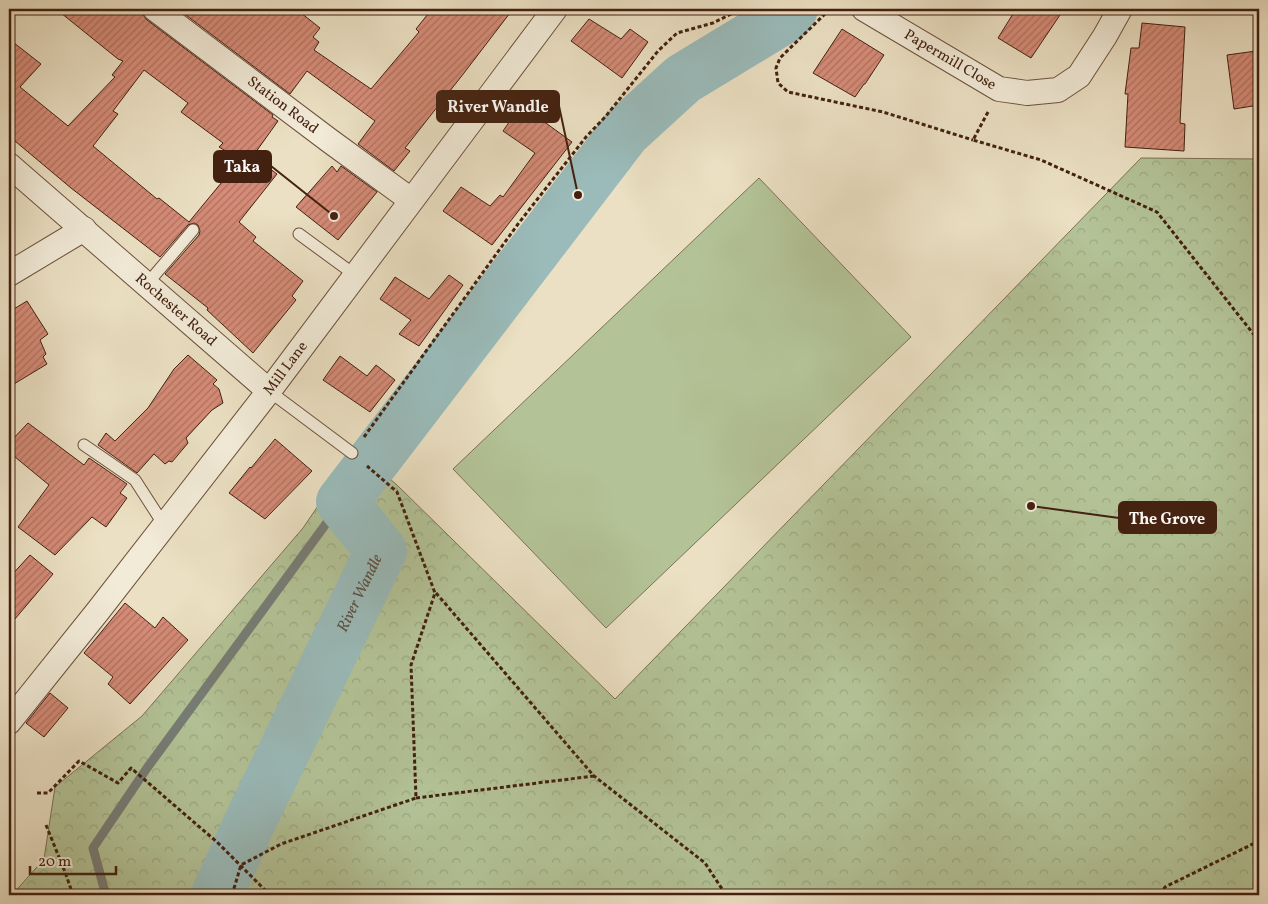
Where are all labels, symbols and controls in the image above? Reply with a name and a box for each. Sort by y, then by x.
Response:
street label: Papermill Close [900,24,1000,95]
street label: Station Road [243,72,323,139]
callout: River Wandle [437,91,559,122]
text: River Wandle [447,97,549,119]
callout: Taka [214,151,271,182]
text: Taka [224,157,261,179]
street label: Rochester Road [130,269,221,351]
street label: Mill Lane [259,337,313,400]
callout: The Grove [1119,502,1216,533]
text: The Grove [1129,509,1205,531]
water label: River Wandle [332,551,389,636]
scale bar [30,844,116,876]
text: 20 m [38,852,71,873]

